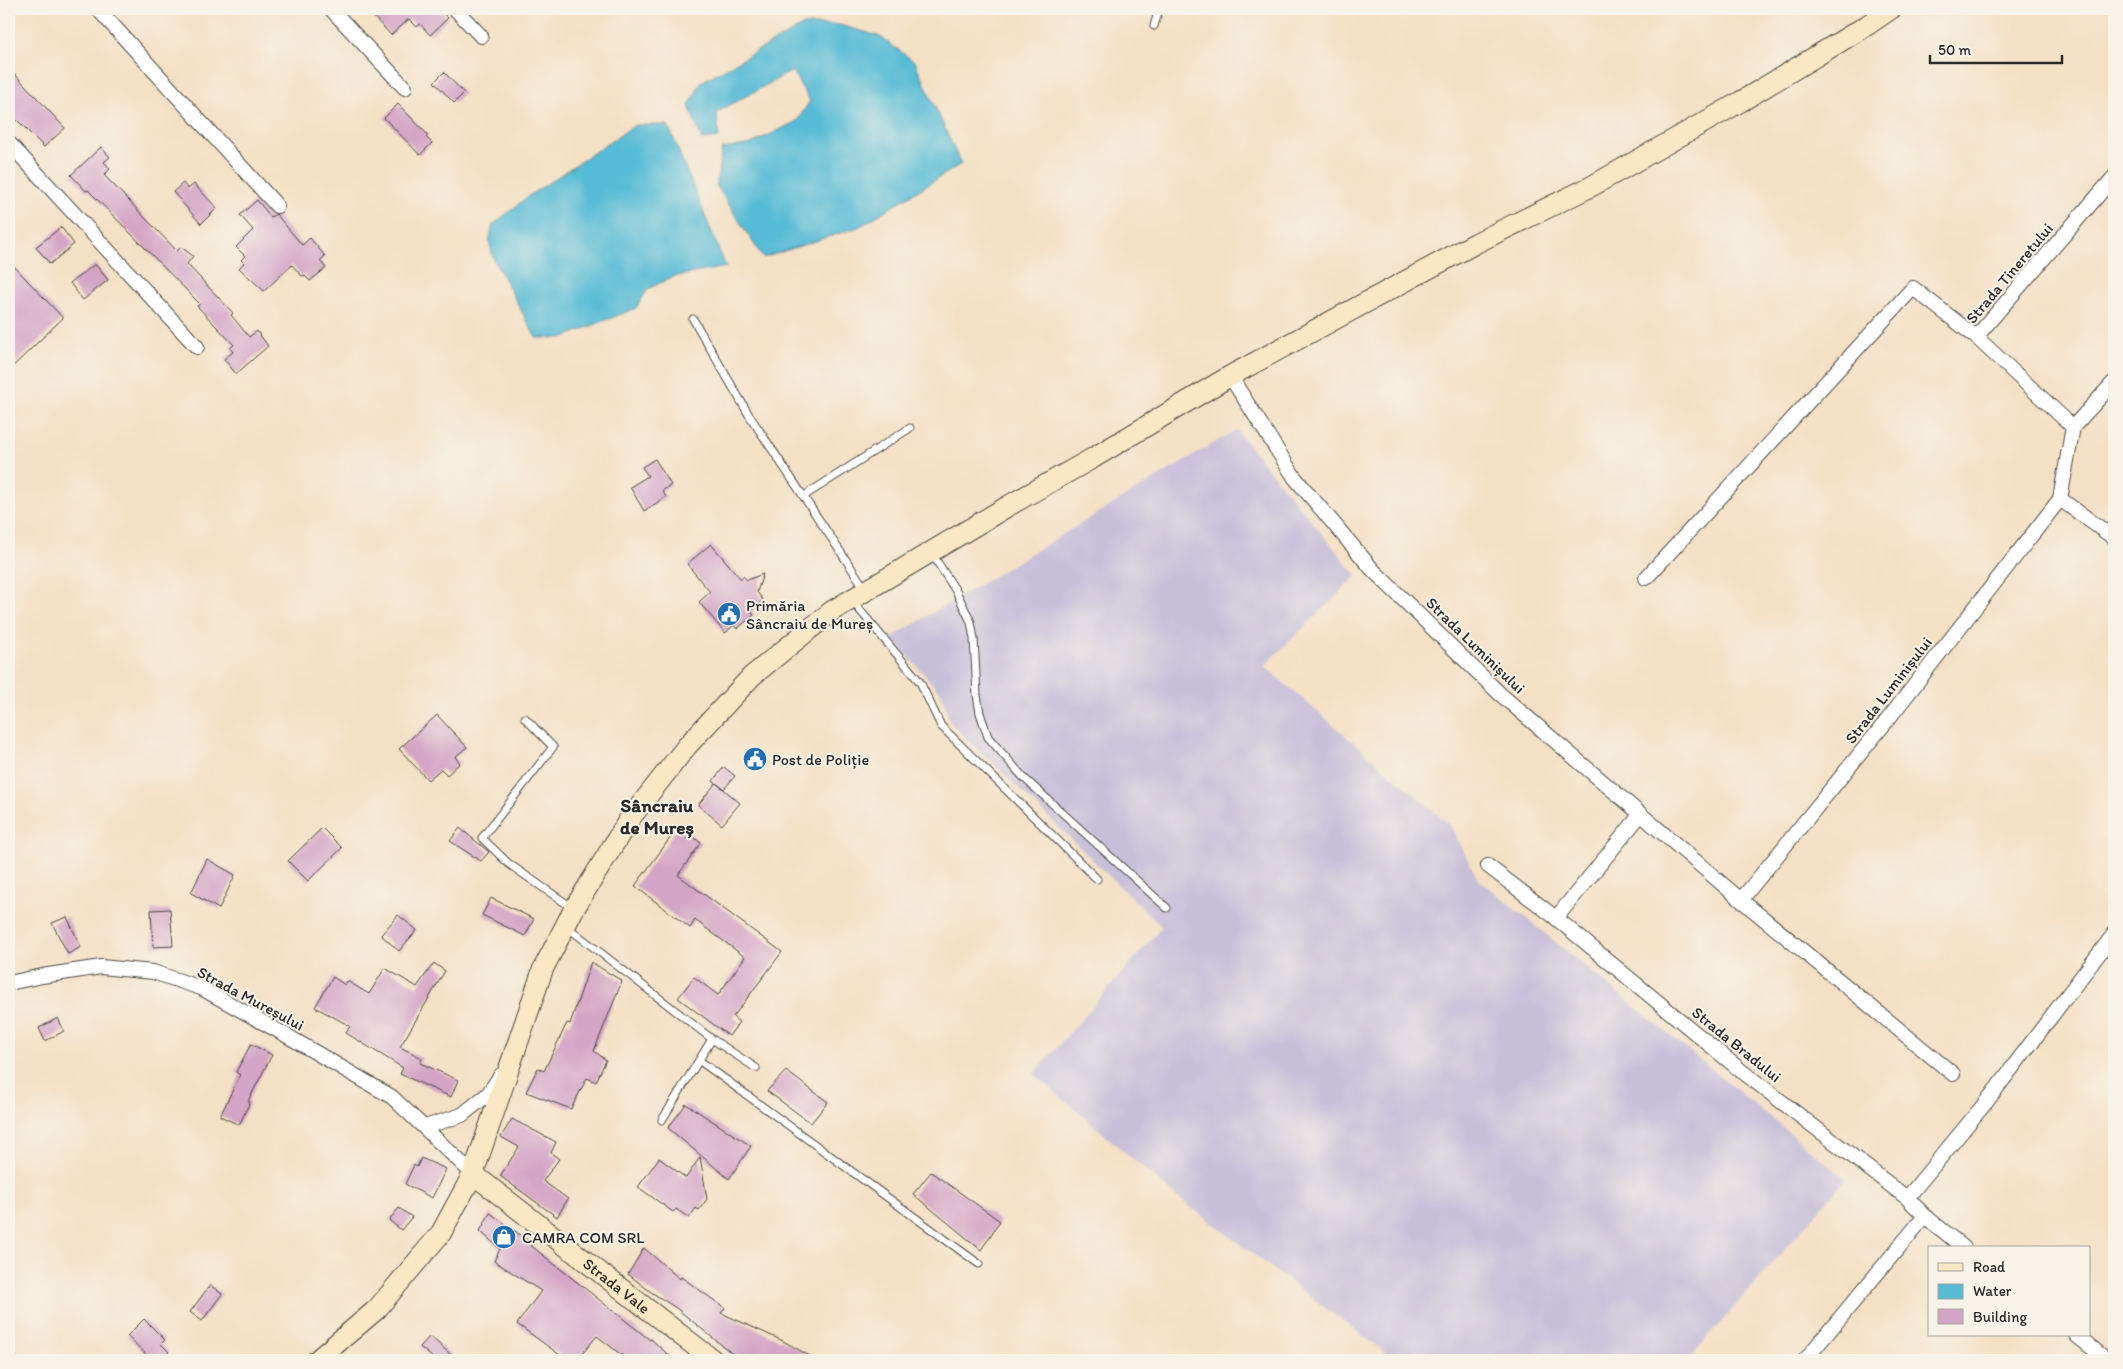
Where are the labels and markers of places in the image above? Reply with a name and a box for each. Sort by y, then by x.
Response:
place label: Primăria Sâncraiu de Mureș [746,596,873,633]
public building icon: Primăria Sâncraiu de Mureș [716,601,742,627]
public building icon: Post de Poliție [742,746,768,772]
place label: Post de Poliție [772,750,869,769]
shop icon: CAMRA COM SRL [491,1224,517,1250]
place label: CAMRA COM SRL [522,1228,644,1247]

